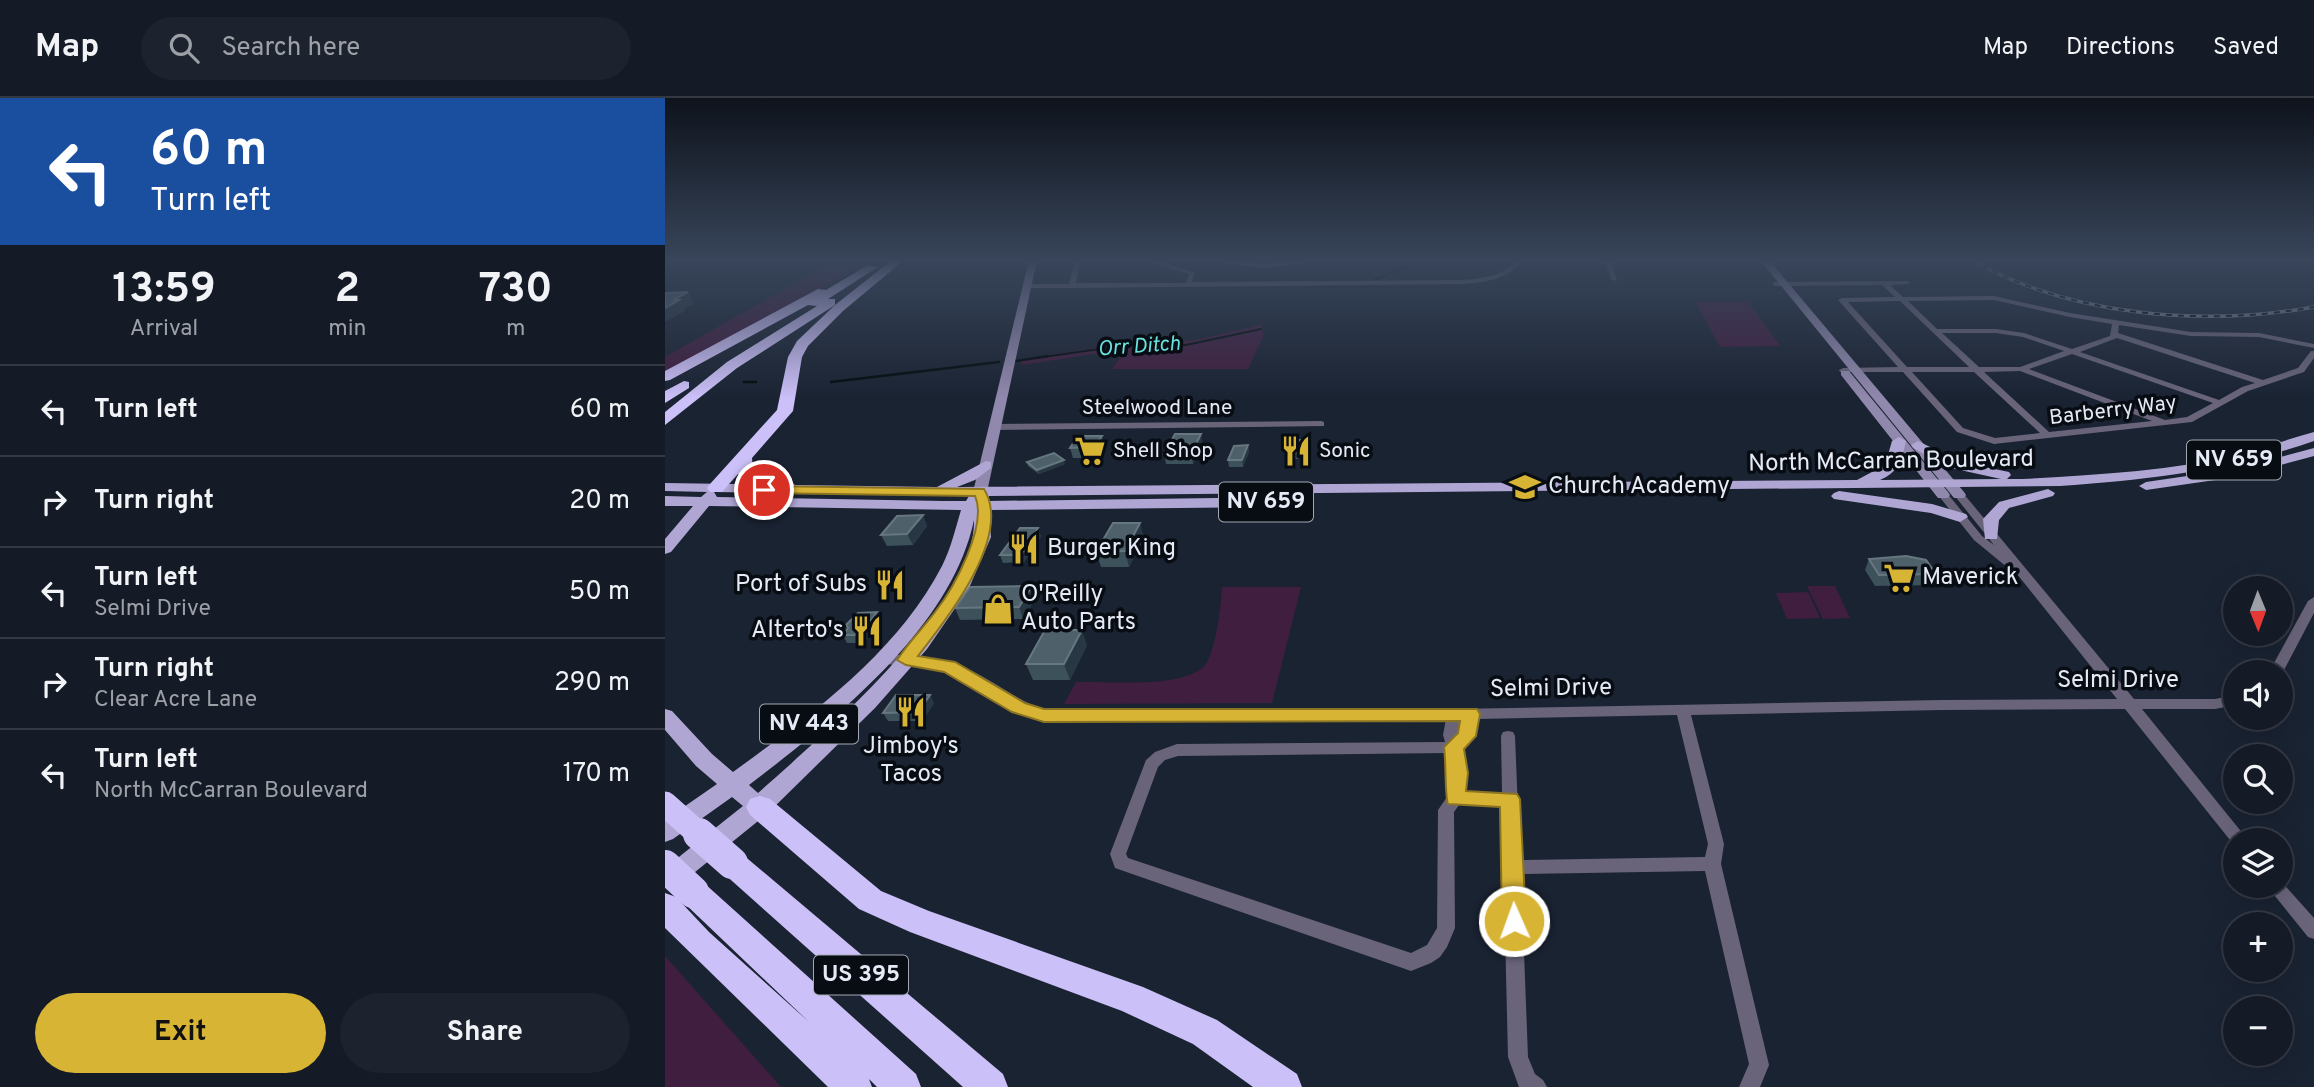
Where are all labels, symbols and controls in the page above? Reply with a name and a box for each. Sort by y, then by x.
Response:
search box [141,17,631,80]
text: Map [35,27,99,69]
icon: search [165,29,203,67]
text: Search here [221,32,360,65]
text: Map [1983,33,2028,63]
text: Directions [2066,33,2175,63]
text: Saved [2213,33,2279,63]
text: 60 m [150,121,268,183]
icon: left [35,126,126,217]
text: Turn left [150,182,271,222]
text: 13:59 [112,264,216,317]
text: 2 [334,264,360,317]
text: 730 [479,264,553,317]
text: Arrival [130,315,198,344]
text: min [328,315,366,344]
text: m [506,315,525,344]
water label: Orr Ditch [1097,331,1182,363]
street label: Barberry Way [2048,390,2178,432]
icon: left [35,392,73,430]
text: Turn left [94,394,198,427]
text: 60 m [570,394,630,427]
street label: Steelwood Lane [1082,395,1232,422]
supermarket icon: Shell Shop [1073,434,1107,468]
restaurant icon: Sonic [1279,434,1313,468]
place label: Shell Shop [1113,438,1213,465]
place label: Sonic [1319,438,1370,465]
road number: NV 659 [2187,440,2281,480]
street label: North McCarran Boulevard [1748,445,2034,479]
pin [734,460,794,520]
school or university icon: Church Academy [1508,470,1542,504]
icon: arrive [745,471,783,509]
place label: Church Academy [1548,472,1730,502]
road number: NV 659 [1219,482,1313,522]
icon: right [35,483,73,521]
text: Turn right [94,485,214,518]
text: 20 m [569,485,630,518]
restaurant icon: Burger King [1007,532,1041,566]
place label: Burger King [1047,534,1176,564]
supermarket icon: Maverick [1882,561,1916,595]
text: Turn left [94,562,198,595]
place label: Maverick [1922,563,2019,593]
restaurant icon: Port of Subs [873,568,907,602]
place label: Port of Subs [735,570,867,600]
icon: left [35,574,73,612]
text: 50 m [569,576,630,609]
north arrow [2223,576,2293,646]
map controls [2223,576,2293,1066]
place label: O'Reilly Auto Parts [1021,580,1136,638]
shop icon: O'Reilly Auto Parts [981,592,1015,626]
text: Selmi Drive [94,595,211,624]
restaurant icon: Alterto's [850,614,884,648]
place label: Alterto's [751,616,844,646]
text: Turn right [94,653,214,686]
button: sound [2223,660,2293,730]
icon: right [35,665,73,703]
street label: Selmi Drive [2057,666,2179,696]
text: 290 m [554,667,630,700]
street label: Selmi Drive [1490,673,1612,705]
text: Clear Acre Lane [94,686,257,715]
restaurant icon: Jimboy's Tacos [894,695,928,729]
road number: NV 443 [760,704,858,744]
place label: Jimboy's Tacos [863,732,959,790]
text: Turn left [94,744,198,777]
button: search [2223,744,2293,814]
icon: left [35,756,73,794]
text: 170 m [563,758,630,791]
text: North McCarran Boulevard [94,777,368,806]
button: layers [2223,828,2293,898]
position arrow [1477,884,1551,958]
button: + [2223,912,2293,982]
road number: US 395 [814,956,908,995]
button: Exit [35,993,326,1073]
button: Share [340,993,630,1073]
button: − [2223,996,2293,1066]

